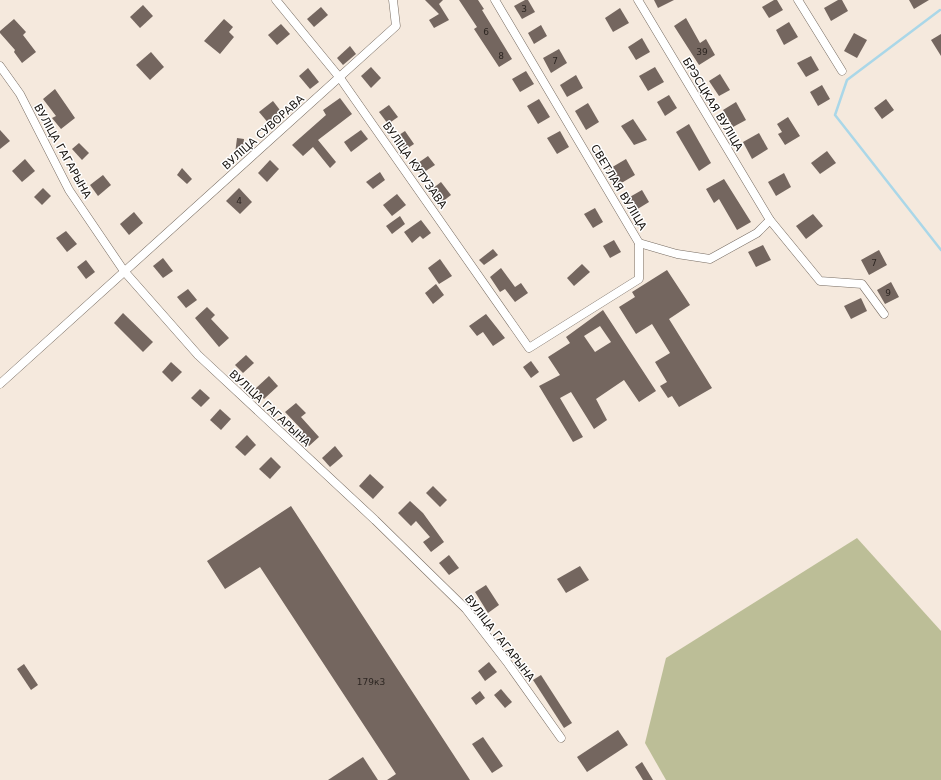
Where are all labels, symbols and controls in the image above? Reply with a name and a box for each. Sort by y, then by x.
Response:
house number: 3 [521,4,527,14]
house number: 6 [483,27,489,37]
house number: 39 [696,47,708,57]
house number: 8 [498,51,504,61]
street label: БРЭСЦКАЯ ВУЛІЦА [680,55,746,154]
house number: 7 [552,56,558,66]
street label: ВУЛІЦА СУВОРАВА [220,92,307,172]
street label: ВУЛІЦА ГАГАРЫНА [31,102,94,201]
street label: ВУЛІЦА КУТУЗАВА [380,119,450,212]
street label: СВЕТЛАЯ ВУЛІЦА [588,142,650,233]
house number: 4 [236,196,242,206]
house number: 7 [871,258,877,268]
house number: 9 [885,288,891,298]
street label: ВУЛІЦА ГАГАРЫНА [226,367,313,450]
street label: ВУЛІЦА ГАГАРЫНА [462,593,538,684]
house number: 179к3 [357,677,385,687]

